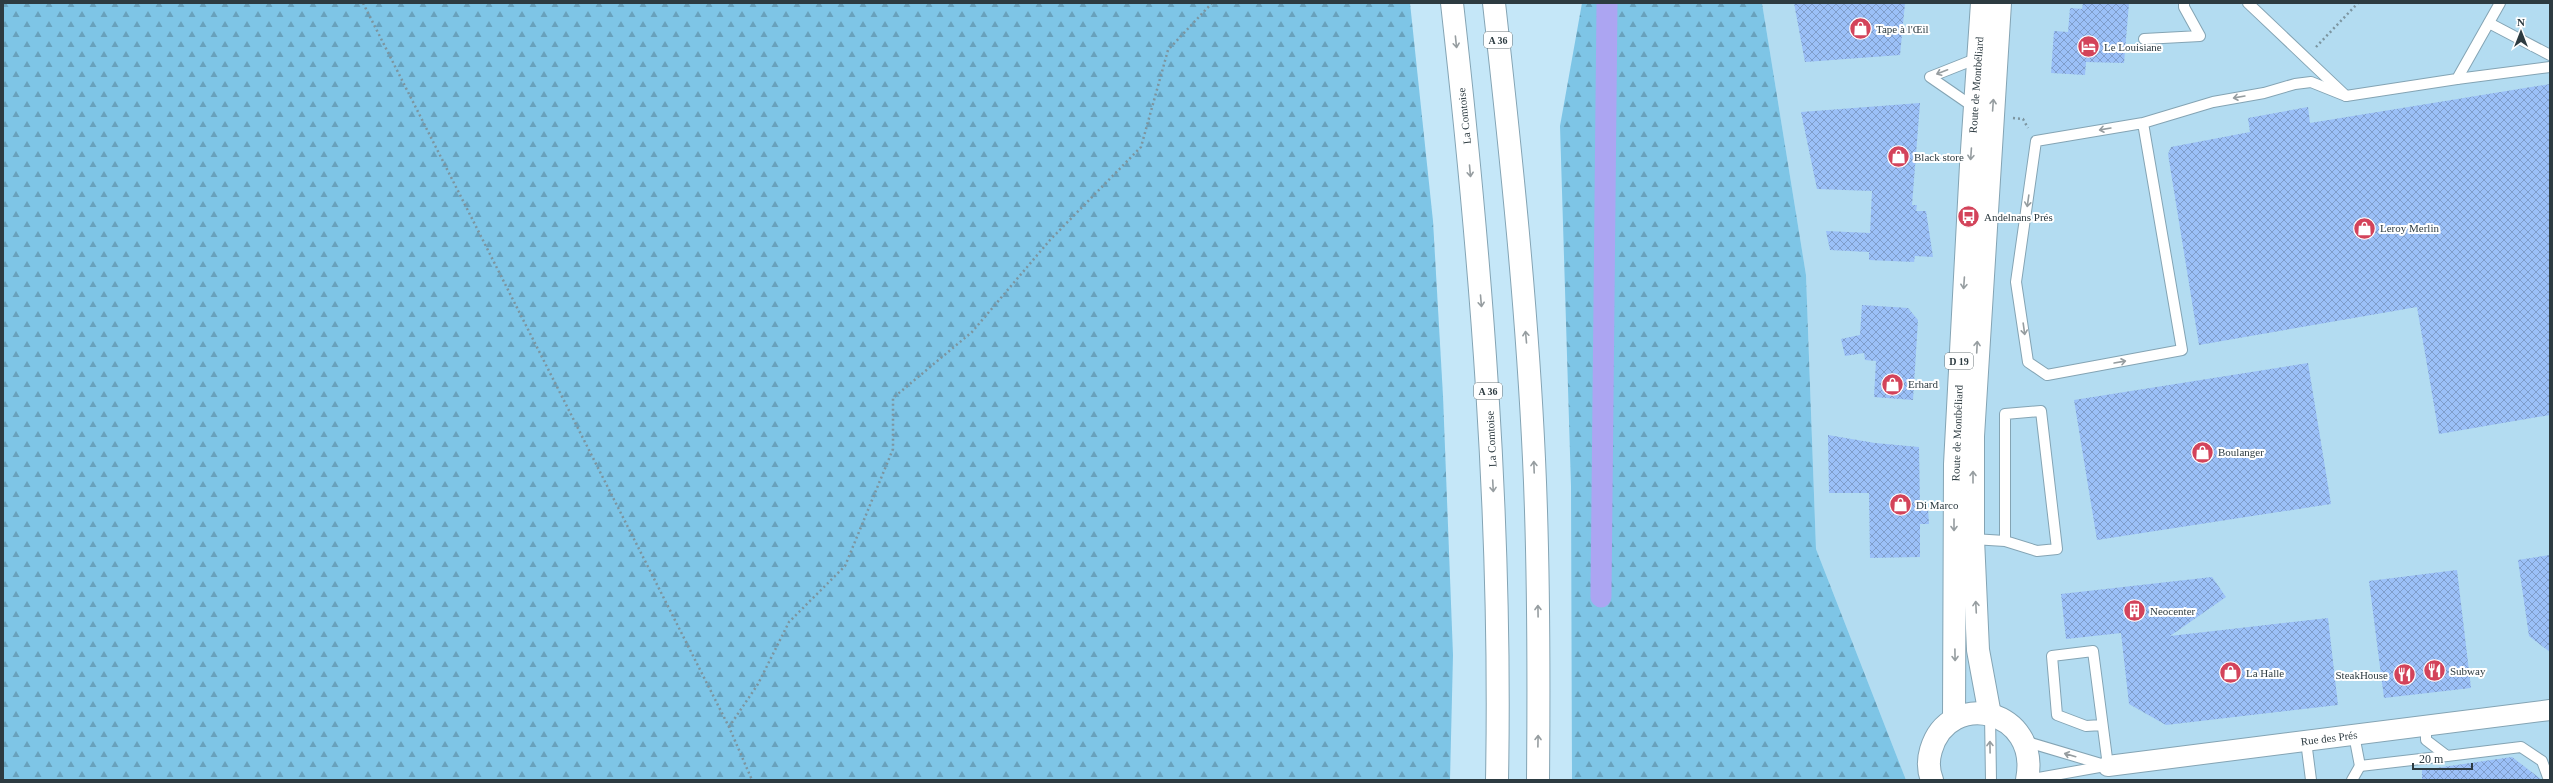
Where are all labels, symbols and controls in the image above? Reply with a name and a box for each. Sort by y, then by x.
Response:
north arrow [2501,12,2541,52]
shop icon: Tape à l'Œil [1848,16,1874,42]
text: N [2517,16,2525,28]
place label: Tape à l'Œil [1876,23,1929,35]
road number: A 36 [1484,32,1512,48]
hotel icon: Le Louisiane [2076,34,2102,60]
one-way arrow [1453,35,1460,48]
street label: Route de Montbéliard [1967,36,1985,134]
place label: Le Louisiane [2104,41,2162,53]
one-way arrow [1936,69,1948,77]
street label: La Comtoise [1455,87,1473,145]
one-way arrow [2233,93,2246,101]
one-way arrow [1990,99,1997,112]
one-way arrow [2099,126,2112,134]
shop icon: Black store [1886,144,1912,170]
one-way arrow [1968,147,1975,160]
place label: Black store [1914,151,1964,163]
one-way arrow [1466,164,1474,177]
one-way arrow [2024,194,2032,207]
bus stop icon: Andelnans Prés [1955,204,1981,230]
place label: Andelnans Prés [1984,211,2053,223]
shop icon: Leroy Merlin [2352,215,2378,241]
place label: Leroy Merlin [2380,222,2439,234]
one-way arrow [1960,276,1967,289]
one-way arrow [1478,294,1485,307]
one-way arrow [2020,323,2028,336]
one-way arrow [1523,331,1530,344]
one-way arrow [1974,341,1981,354]
road number: D 19 [1945,353,1973,369]
one-way arrow [2113,357,2126,365]
shop icon: Erhard [1880,371,1906,397]
place label: Erhard [1908,378,1938,390]
road number: A 36 [1474,383,1502,399]
street label: Route de Montbéliard [1949,384,1965,481]
street label: La Comtoise [1484,410,1498,468]
shop icon: Boulanger [2190,439,2216,465]
place label: Boulanger [2218,446,2264,458]
one-way arrow [1530,461,1538,474]
one-way arrow [1969,471,1977,484]
one-way arrow [1490,479,1497,492]
shop icon: Di Marco [1887,492,1913,518]
place label: Di Marco [1916,499,1959,511]
one-way arrow [1950,518,1958,531]
building icon: Neocenter [2121,598,2147,624]
one-way arrow [1973,601,1980,614]
one-way arrow [1534,605,1542,618]
place label: Neocenter [2150,605,2196,617]
one-way arrow [1951,648,1959,661]
restaurant icon: Subway [2422,658,2448,684]
shop icon: La Halle [2217,660,2243,686]
restaurant icon: SteakHouse [2391,662,2417,688]
place label: Subway [2450,665,2486,677]
place label: La Halle [2246,667,2284,679]
place label: SteakHouse [2335,669,2388,681]
street label: Rue des Prés [2300,729,2358,747]
one-way arrow [1534,735,1542,748]
one-way arrow [1986,741,1994,754]
scale bar [2413,745,2472,771]
one-way arrow [2064,751,2077,758]
text: 20 m [2419,752,2444,766]

